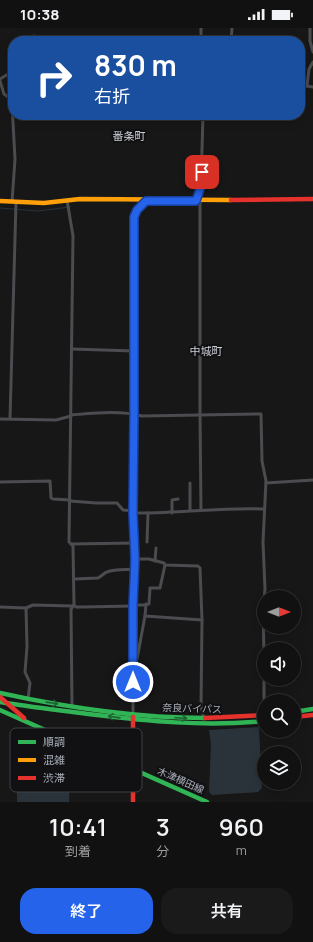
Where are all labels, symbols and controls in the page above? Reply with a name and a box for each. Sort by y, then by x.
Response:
text: 10:38 [20,4,60,25]
text: 830 m [94,46,177,84]
icon: right [28,52,80,104]
text: 右折 [94,84,130,108]
district label: 番条町 [113,128,146,143]
pin [185,155,219,189]
icon: arrive [191,161,213,183]
district label: 中城町 [190,343,223,358]
north arrow [257,590,301,634]
map controls [257,590,301,790]
button: sound [257,642,301,686]
position arrow [112,661,154,703]
button: search [257,694,301,738]
one-way arrow [45,699,58,707]
street label: 奈良バイパス [162,700,222,716]
one-way arrow [108,714,121,721]
one-way arrow [174,714,187,722]
legend [10,728,142,792]
text: 順調 [43,734,65,749]
button: layers [257,746,301,790]
text: 混雑 [43,752,65,767]
street label: 木津横田線 [155,763,207,797]
text: 渋滞 [43,770,65,785]
text: 10:41 [49,810,107,843]
text: 3 [156,810,170,843]
text: 960 [219,810,264,843]
text: m [236,841,247,859]
text: 到着 [65,842,91,860]
text: 分 [156,842,169,860]
button: 終了 [20,888,153,934]
button: 共有 [161,888,293,934]

